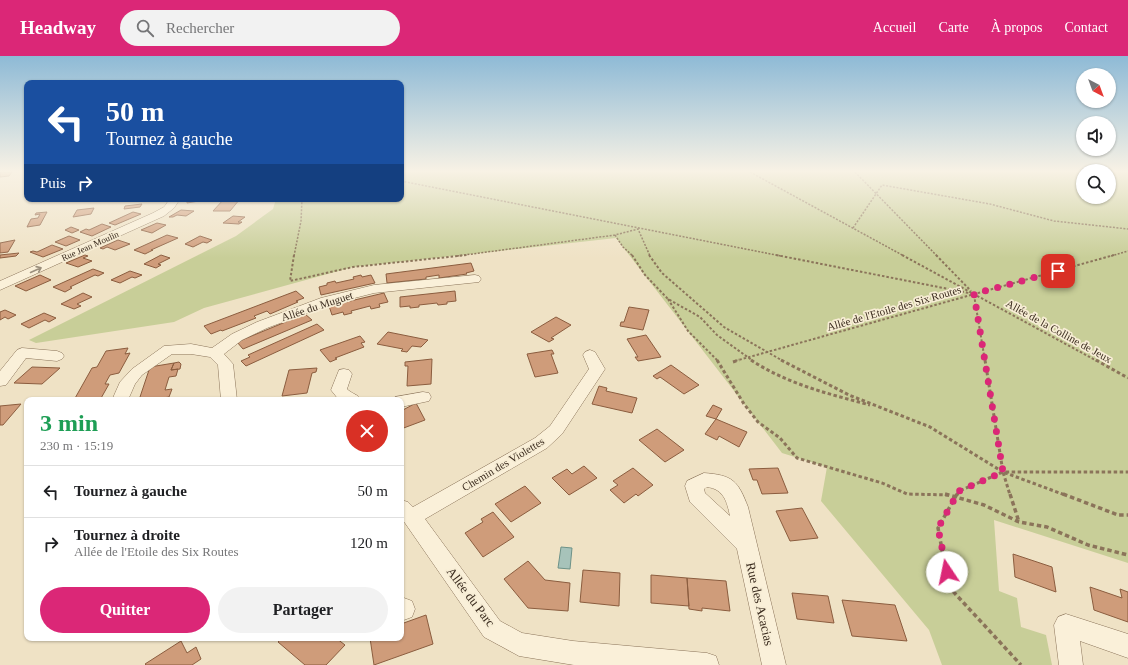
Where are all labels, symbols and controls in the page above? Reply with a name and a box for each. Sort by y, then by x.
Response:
search box [120,10,400,46]
text: Headway [20,17,96,38]
icon: search [134,17,156,39]
text: Rechercher [166,20,234,36]
text: Accueil [873,20,916,35]
text: Carte [938,20,969,35]
text: À propos [991,20,1042,35]
text: Contact [1064,20,1108,35]
north arrow [1076,68,1116,108]
map controls [1076,68,1116,204]
icon: left [40,96,92,148]
text: 50 m [106,96,164,127]
button: sound [1076,116,1116,156]
text: Tournez à gauche [106,129,233,149]
button: search [1076,164,1116,204]
icon: right [74,172,96,194]
text: Puis [40,175,66,191]
street label: Rue Jean Moulin [60,229,121,263]
pin [1041,254,1075,288]
icon: arrive [1047,260,1069,282]
one-way arrow [29,266,41,273]
street label: Allée de l'Etoile des Six Routes [825,283,963,333]
street label: Allée du Muguet [280,289,354,323]
street label: Allée de la Colline de Jeux [1004,297,1114,365]
text: 3 min [40,410,98,436]
button: close [346,410,388,452]
street label: Chemin des Violettes [460,435,546,493]
text: 230 m · 15:19 [40,438,113,453]
icon: left [40,481,62,503]
text: Tournez à gauche [74,483,187,499]
text: 50 m [358,483,388,499]
text: Tournez à droite [74,527,180,543]
icon: right [40,533,62,555]
text: 120 m [350,535,388,551]
text: Allée de l'Etoile des Six Routes [74,544,238,559]
position arrow [926,551,968,593]
street label: Rue des Acacias [743,561,777,647]
street label: Allée du Parc [444,564,498,630]
button: Quitter [40,587,210,633]
button: Partager [218,587,388,633]

